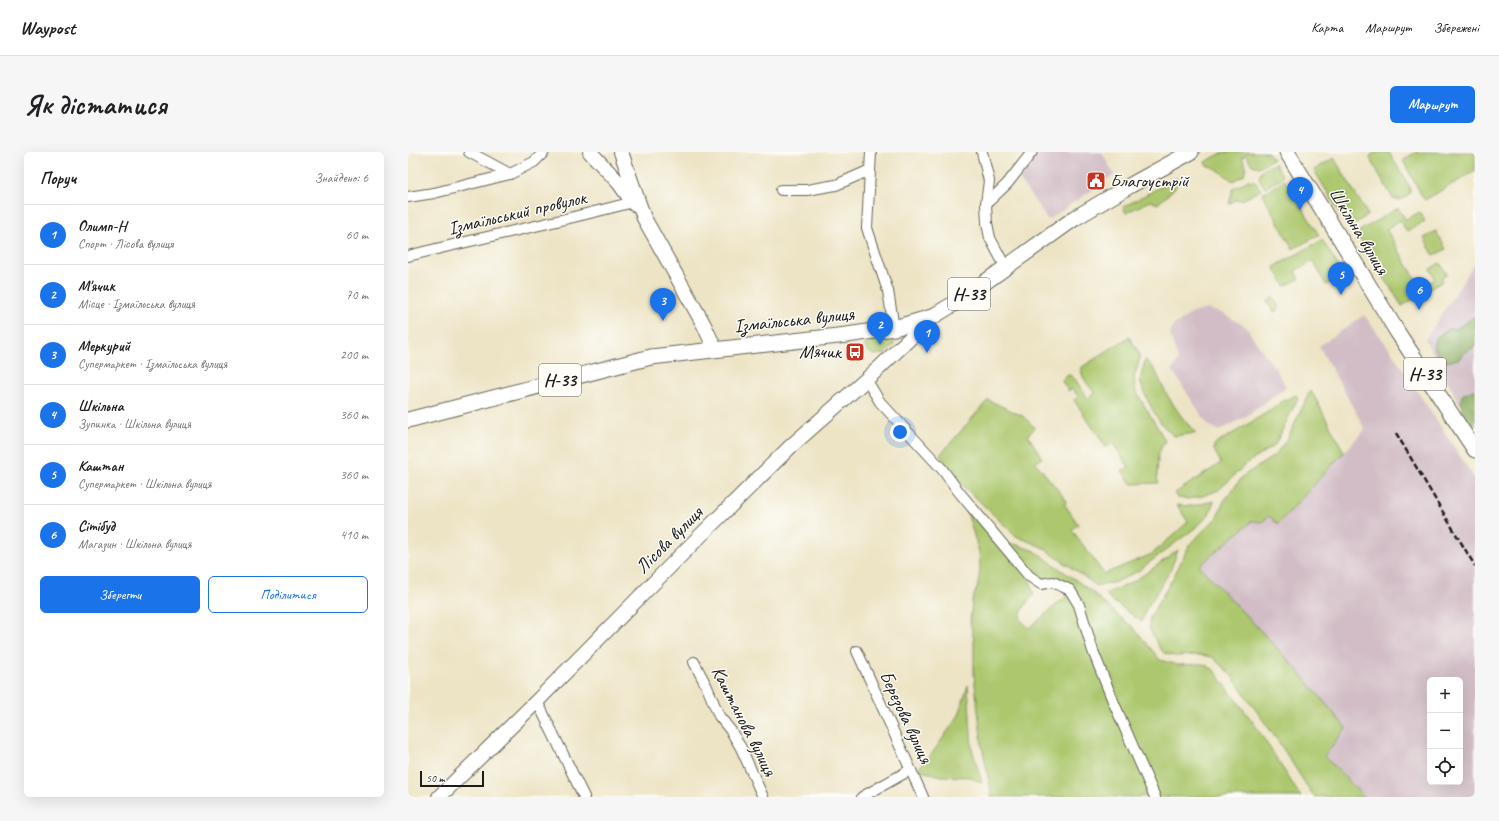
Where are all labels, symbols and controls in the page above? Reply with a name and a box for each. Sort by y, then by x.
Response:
text: Waypost [20,16,75,40]
text: Карта [1311,19,1343,36]
text: Маршрут [1365,19,1411,36]
text: Збережені [1433,19,1479,36]
button: Маршрут [1390,86,1475,123]
text: Як дістатися [24,87,167,122]
text: Поруч [40,168,76,189]
place label: Благоустрій [1110,169,1190,193]
text: Знайдено: 6 [314,170,368,186]
public building icon: Благоустрій [1085,170,1107,192]
pin: 4 [1287,177,1313,210]
street label: Шкільна вулиця [1324,183,1395,280]
street label: Ізмаїльський провулок [446,185,590,241]
text: Олимп-Н [78,217,126,236]
text: 1 [50,227,56,243]
text: 60 m [346,227,368,243]
text: Спорт · Лісова вулиця [78,236,173,252]
pin: 5 [1328,262,1354,295]
text: М'ячик [78,277,115,296]
pin: 6 [1406,277,1432,310]
road number: Н-33 [948,278,990,310]
text: 2 [50,287,56,303]
text: 70 m [346,287,368,303]
pin: 3 [650,288,676,321]
text: Місце · Ізмаїльська вулиця [78,296,195,312]
street label: Ізмаїльська вулиця [733,302,856,338]
pin: 2 [867,312,893,345]
pin: 1 [914,320,940,353]
text: Меркурий [78,337,130,356]
place label: Мячик [799,340,843,364]
bus stop icon: Мячик [844,341,866,363]
text: 3 [50,347,56,363]
text: 200 m [340,347,368,363]
text: Супермаркет · Ізмаїльська вулиця [78,356,227,372]
road number: Н-33 [1404,358,1446,390]
road number: Н-33 [539,364,581,396]
text: Шкільна [78,397,123,416]
text: 4 [50,407,56,423]
text: 360 m [340,407,368,423]
text: Зупинка · Шкільна вулиця [78,416,191,432]
your location [890,422,910,442]
text: Каштан [78,457,124,476]
text: 5 [50,467,56,483]
text: 360 m [340,467,368,483]
text: Супермаркет · Шкільна вулиця [78,476,212,492]
street label: Лісова вулиця [630,500,709,579]
text: Сітібуд [78,517,115,536]
text: 6 [50,527,56,543]
text: 410 m [340,527,368,543]
text: Магазин · Шкільна вулиця [78,536,191,552]
button: Зберегти [40,576,200,613]
button: Поділитися [208,576,368,613]
street label: Каштанова вулиця [706,662,782,781]
street label: Березова вулиця [874,667,938,768]
map controls [1427,677,1463,785]
button: + [1427,677,1463,713]
button: − [1427,713,1463,749]
button: locate [1427,749,1463,785]
scale bar [420,769,484,788]
text: 50 m [426,771,445,785]

